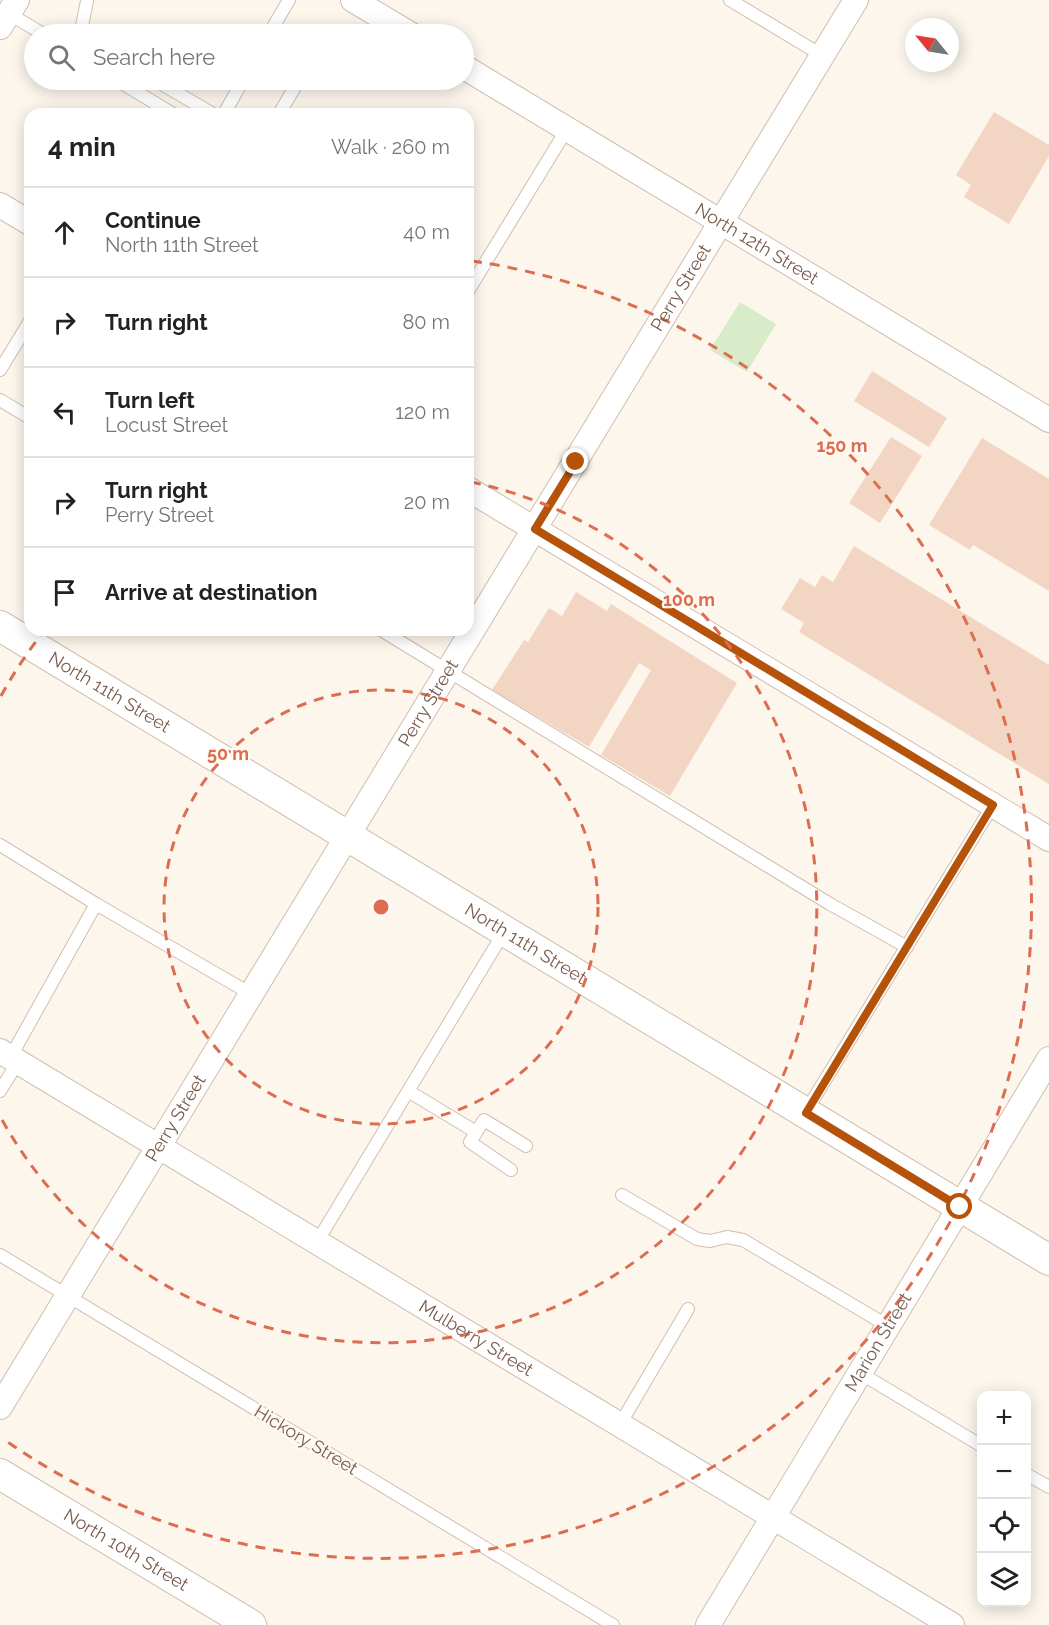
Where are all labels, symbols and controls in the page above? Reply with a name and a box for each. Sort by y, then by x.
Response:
north arrow [905,18,959,72]
search box [24,24,474,90]
icon: search [45,41,78,74]
text: Search here [93,44,215,70]
text: 4 min [48,132,116,162]
text: Walk · 260 m [331,135,450,159]
street label: North 12th Street [692,198,822,288]
text: Continue [105,207,201,233]
icon: ahead [48,216,81,249]
text: 40 m [403,220,450,244]
text: North 11th Street [105,233,259,257]
street label: Perry Street [646,240,715,335]
icon: right [48,306,81,339]
text: Turn right [105,309,208,335]
text: 80 m [402,310,450,334]
text: Turn left [105,387,195,413]
icon: left [48,396,81,429]
text: 120 m [395,400,450,424]
text: Locust Street [105,413,228,437]
text: 150 m [817,435,868,456]
route end [562,448,588,474]
text: Turn right [105,477,208,503]
icon: right [48,486,81,519]
text: 20 m [404,490,450,514]
text: Perry Street [105,503,214,527]
icon: arrive [48,576,81,609]
text: Arrive at destination [105,579,318,605]
text: 100 m [663,589,715,610]
street label: North 11th Street [45,647,174,737]
street label: Perry Street [393,655,462,750]
text: 50 m [207,743,249,764]
centre of rings [371,897,391,917]
street label: North 11th Street [461,898,590,988]
street label: Perry Street [141,1071,210,1165]
route start [946,1193,972,1219]
street label: Marion Street [840,1289,916,1395]
street label: Mulberry Street [416,1295,537,1380]
map controls [977,1391,1031,1607]
button: + [977,1391,1031,1445]
street label: Hickory Street [251,1400,362,1479]
button: − [977,1445,1031,1499]
button: locate [977,1499,1031,1553]
street label: North 10th Street [60,1504,192,1595]
button: layers [977,1553,1031,1607]

